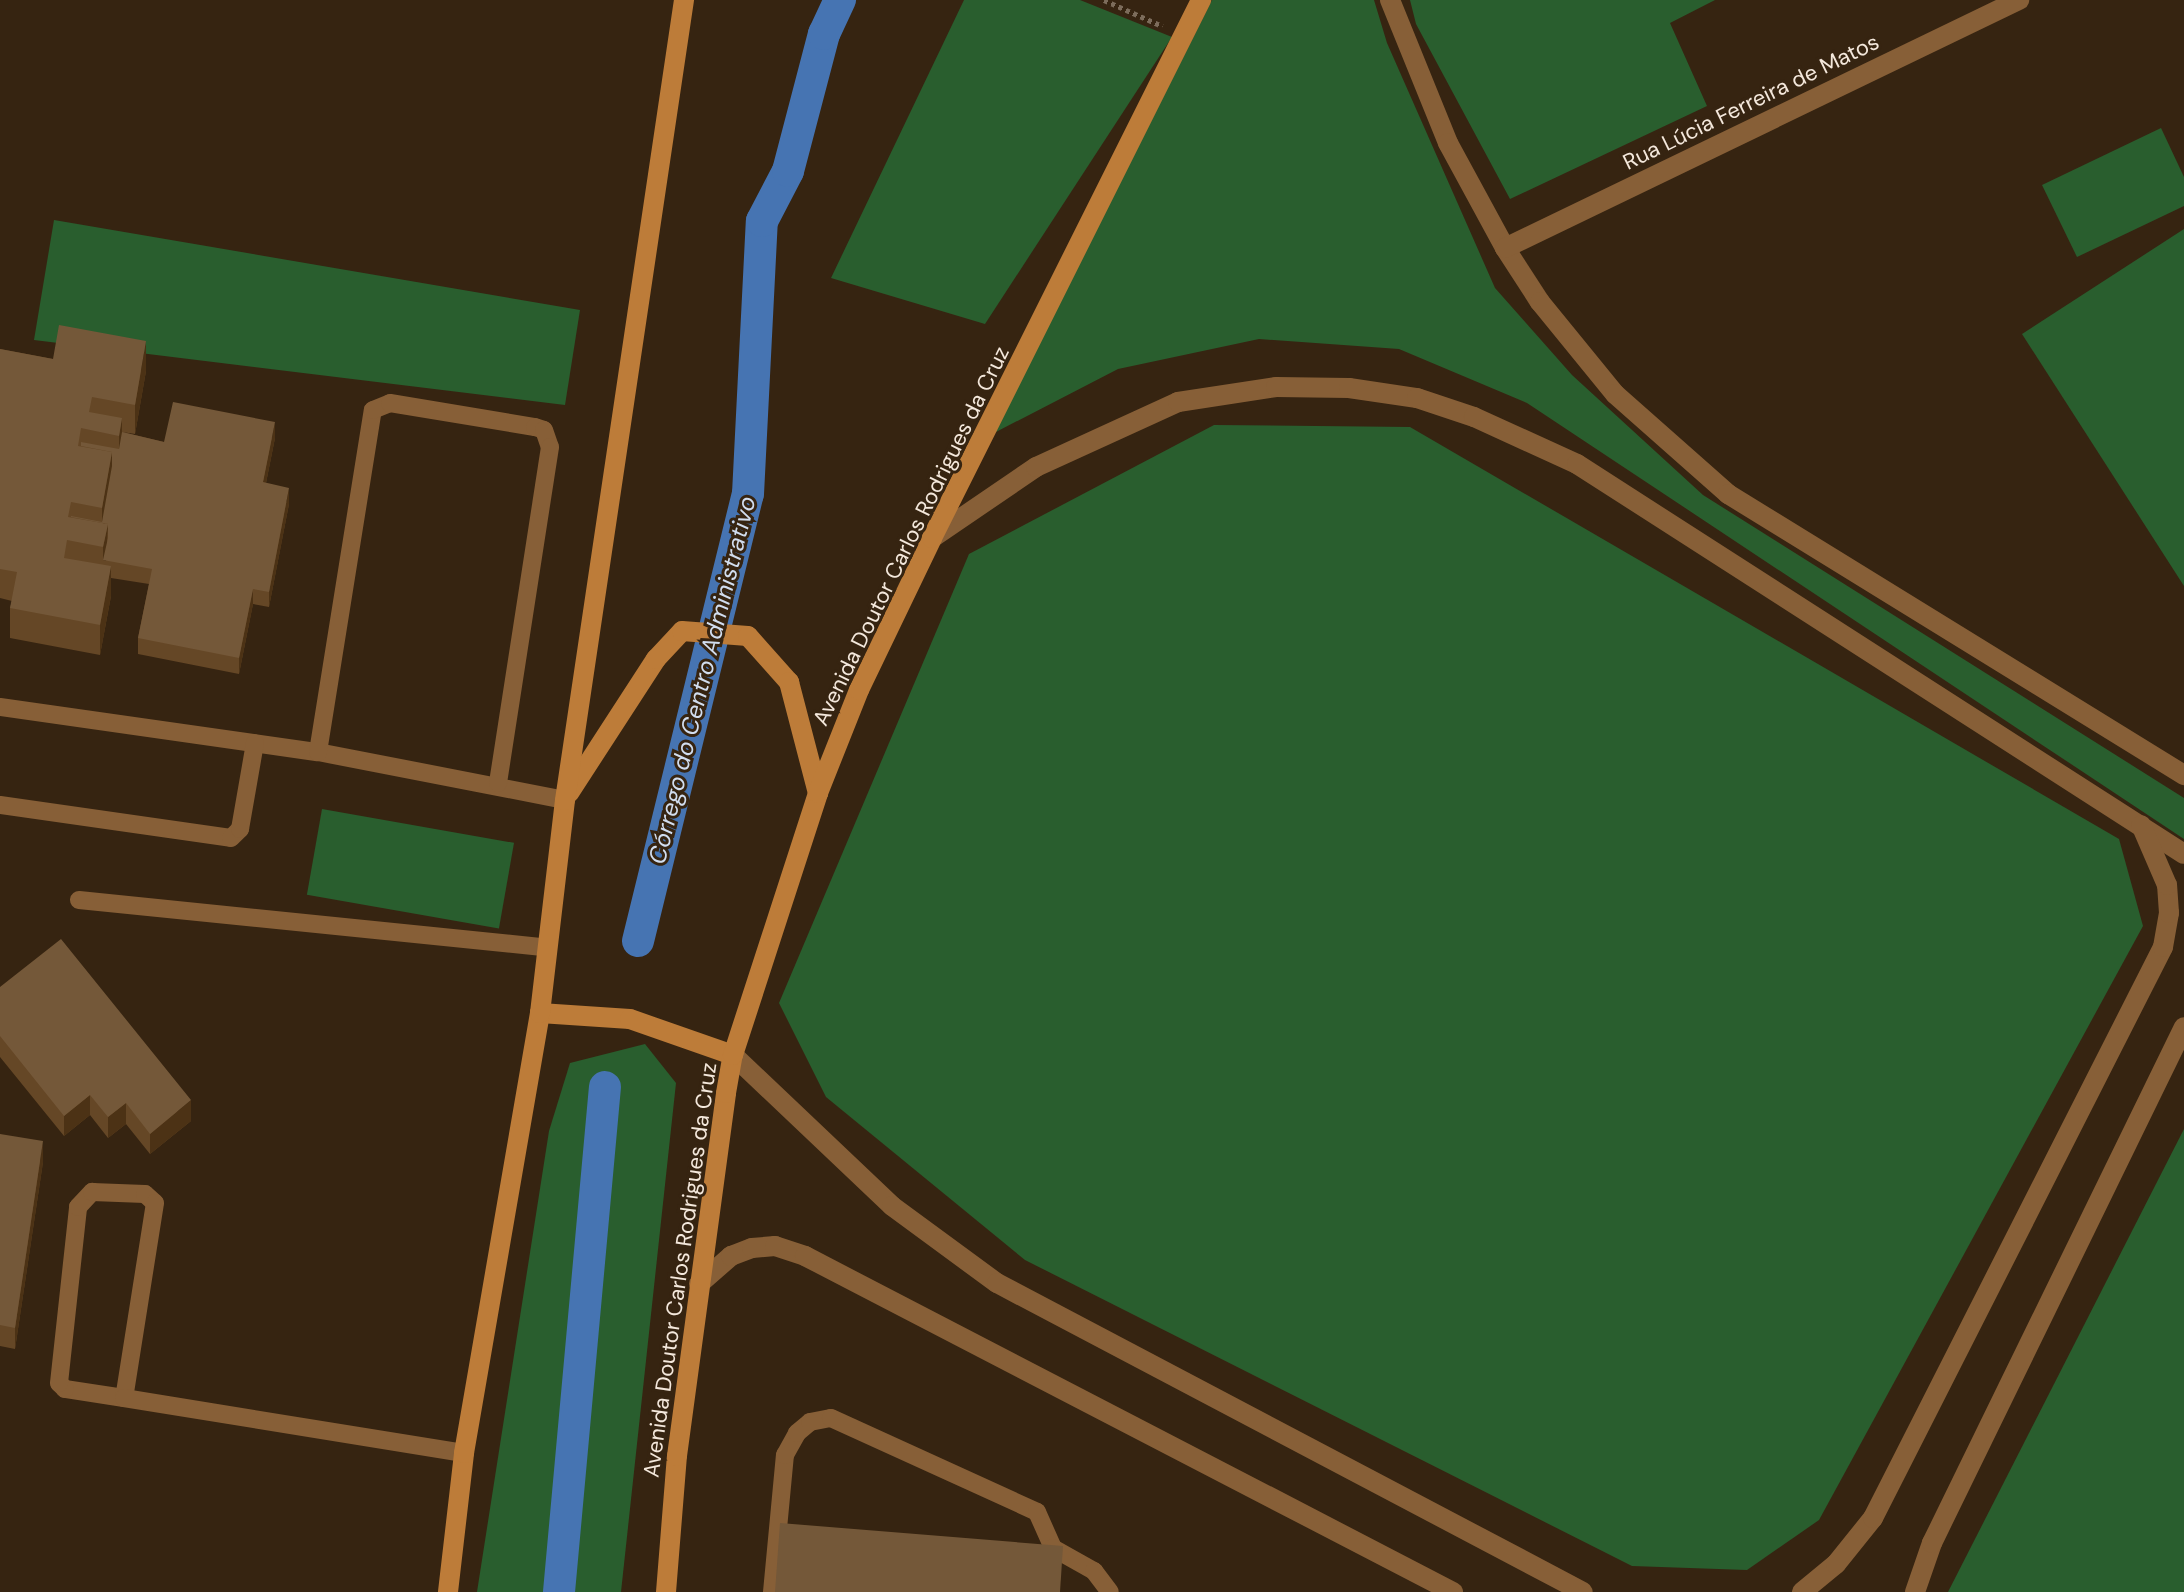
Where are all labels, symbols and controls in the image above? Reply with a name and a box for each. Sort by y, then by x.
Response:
street label: Rua Lúcia Ferreira de Matos [1619,28,1883,176]
street label: Avenida Doutor Carlos Rodrigues da Cruz [807,342,1015,730]
water label: Córrego do Centro Administrativo [642,493,762,867]
street label: Avenida Doutor Carlos Rodrigues da Cruz [638,1061,722,1479]

